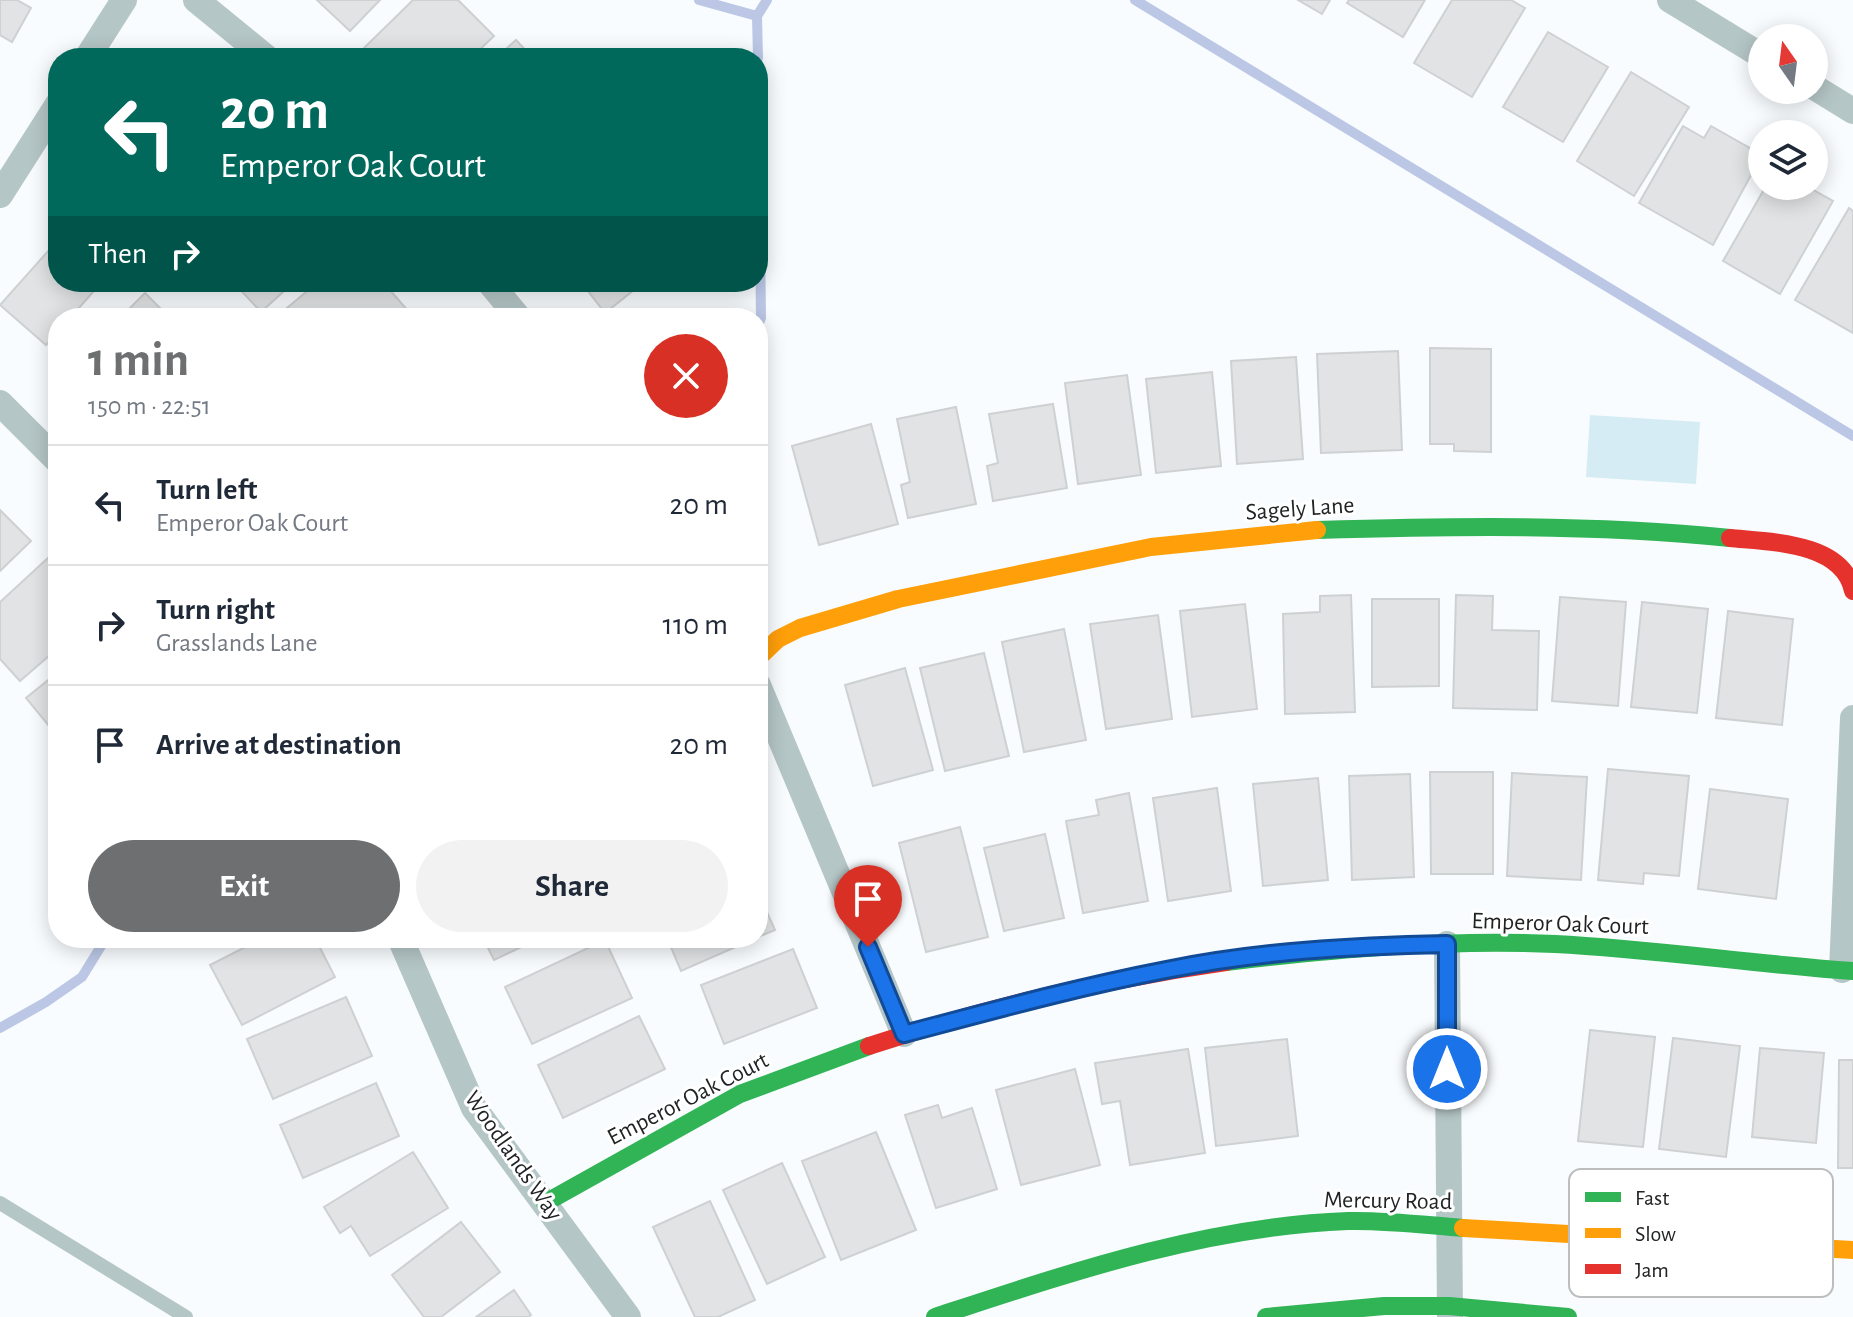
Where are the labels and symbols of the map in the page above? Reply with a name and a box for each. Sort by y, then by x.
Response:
north arrow [1748,24,1828,104]
street label: Sagely Lane [1245,493,1355,525]
pin [834,865,902,947]
street label: Emperor Oak Court [1471,909,1649,939]
position arrow [1405,1027,1489,1111]
street label: Emperor Oak Court [604,1048,773,1150]
street label: Woodlands Way [460,1087,566,1225]
legend [1569,1169,1833,1297]
text: Fast [1635,1187,1669,1209]
street label: Mercury Road [1324,1188,1452,1214]
text: Slow [1635,1223,1676,1245]
text: Jam [1635,1259,1669,1281]

